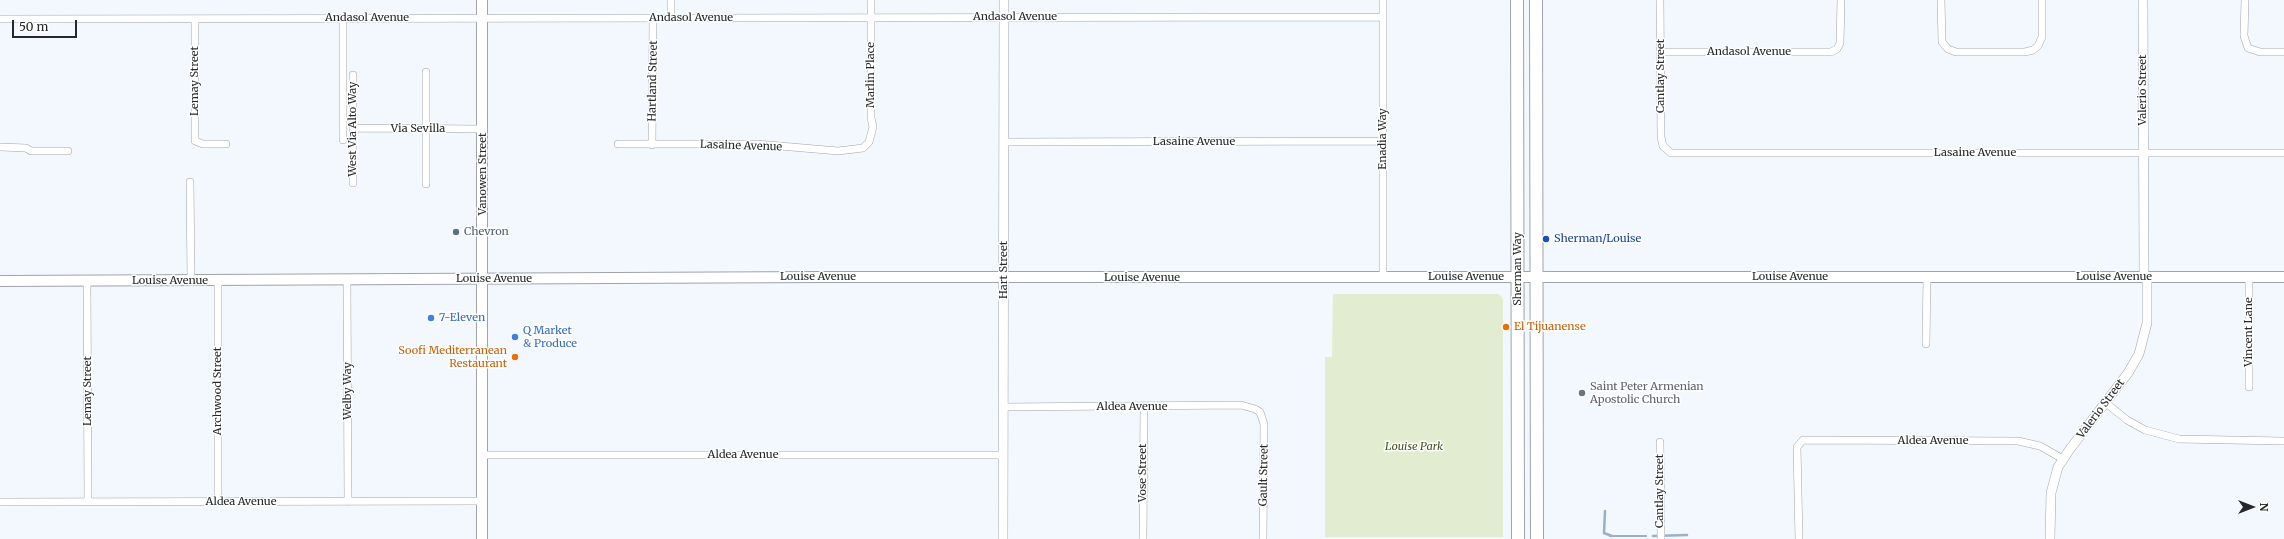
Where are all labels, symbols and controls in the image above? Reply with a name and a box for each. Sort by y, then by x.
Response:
street label: Andasol Avenue [973,10,1057,24]
street label: Andasol Avenue [325,11,409,25]
street label: Andasol Avenue [649,11,733,25]
scale bar [14,12,79,38]
text: 50 m [19,19,48,34]
street label: Cantlay Street [1654,39,1668,113]
street label: Hartland Street [646,40,660,122]
street label: Marlin Place [864,42,878,108]
street label: Andasol Avenue [1707,45,1791,59]
street label: Lemay Street [188,46,202,116]
street label: Valerio Street [2136,55,2150,125]
street label: West Via Alto Way [346,82,360,176]
street label: Enadia Way [1376,108,1390,170]
street label: Via Sevilla [391,122,445,136]
street label: Vanowen Street [476,133,490,215]
street label: Lasaine Avenue [1153,135,1235,149]
street label: Lasaine Avenue [700,138,782,154]
street label: Lasaine Avenue [1934,146,2016,160]
place label: Chevron [464,225,509,239]
marker: Chevron [451,227,461,237]
street label: Sherman Way [1511,232,1525,306]
place label: Sherman/Louise [1554,232,1641,246]
marker: Sherman/Louise [1541,234,1551,244]
street label: Hart Street [997,241,1011,299]
street label: Louise Avenue [780,270,856,284]
street label: Louise Avenue [1428,270,1504,284]
street label: Louise Avenue [1752,270,1828,284]
street label: Louise Avenue [2076,270,2152,284]
street label: Louise Avenue [1104,271,1180,285]
street label: Louise Avenue [456,272,532,286]
street label: Louise Avenue [132,274,208,288]
street label: Vincent Lane [2242,297,2256,367]
place label: 7-Eleven [439,311,485,325]
marker: 7-Eleven [426,313,436,323]
place label: El Tijuanense [1514,320,1586,334]
marker: El Tijuanense [1501,322,1511,332]
place label: Q Market & Produce [523,324,577,350]
marker: Q Market & Produce [510,332,520,342]
place label: Soofi Mediterranean Restaurant [398,344,507,370]
street label: Archwood Street [211,347,225,435]
marker: Soofi Mediterranean Restaurant [510,352,520,362]
street label: Lemay Street [81,356,95,426]
street label: Welby Way [341,362,355,420]
street label: Valerio Street [2074,377,2128,441]
place label: Saint Peter Armenian Apostolic Church [1590,380,1704,406]
marker: Saint Peter Armenian Apostolic Church [1577,388,1587,398]
street label: Aldea Avenue [1097,400,1167,414]
street label: Aldea Avenue [1898,434,1968,448]
park label: Louise Park [1385,440,1443,454]
street label: Vose Street [1136,444,1150,502]
street label: Gault Street [1257,444,1271,506]
street label: Aldea Avenue [708,448,778,462]
street label: Cantlay Street [1653,454,1667,528]
north arrow [2232,487,2272,527]
street label: Aldea Avenue [206,495,276,509]
text: N [2257,503,2271,511]

